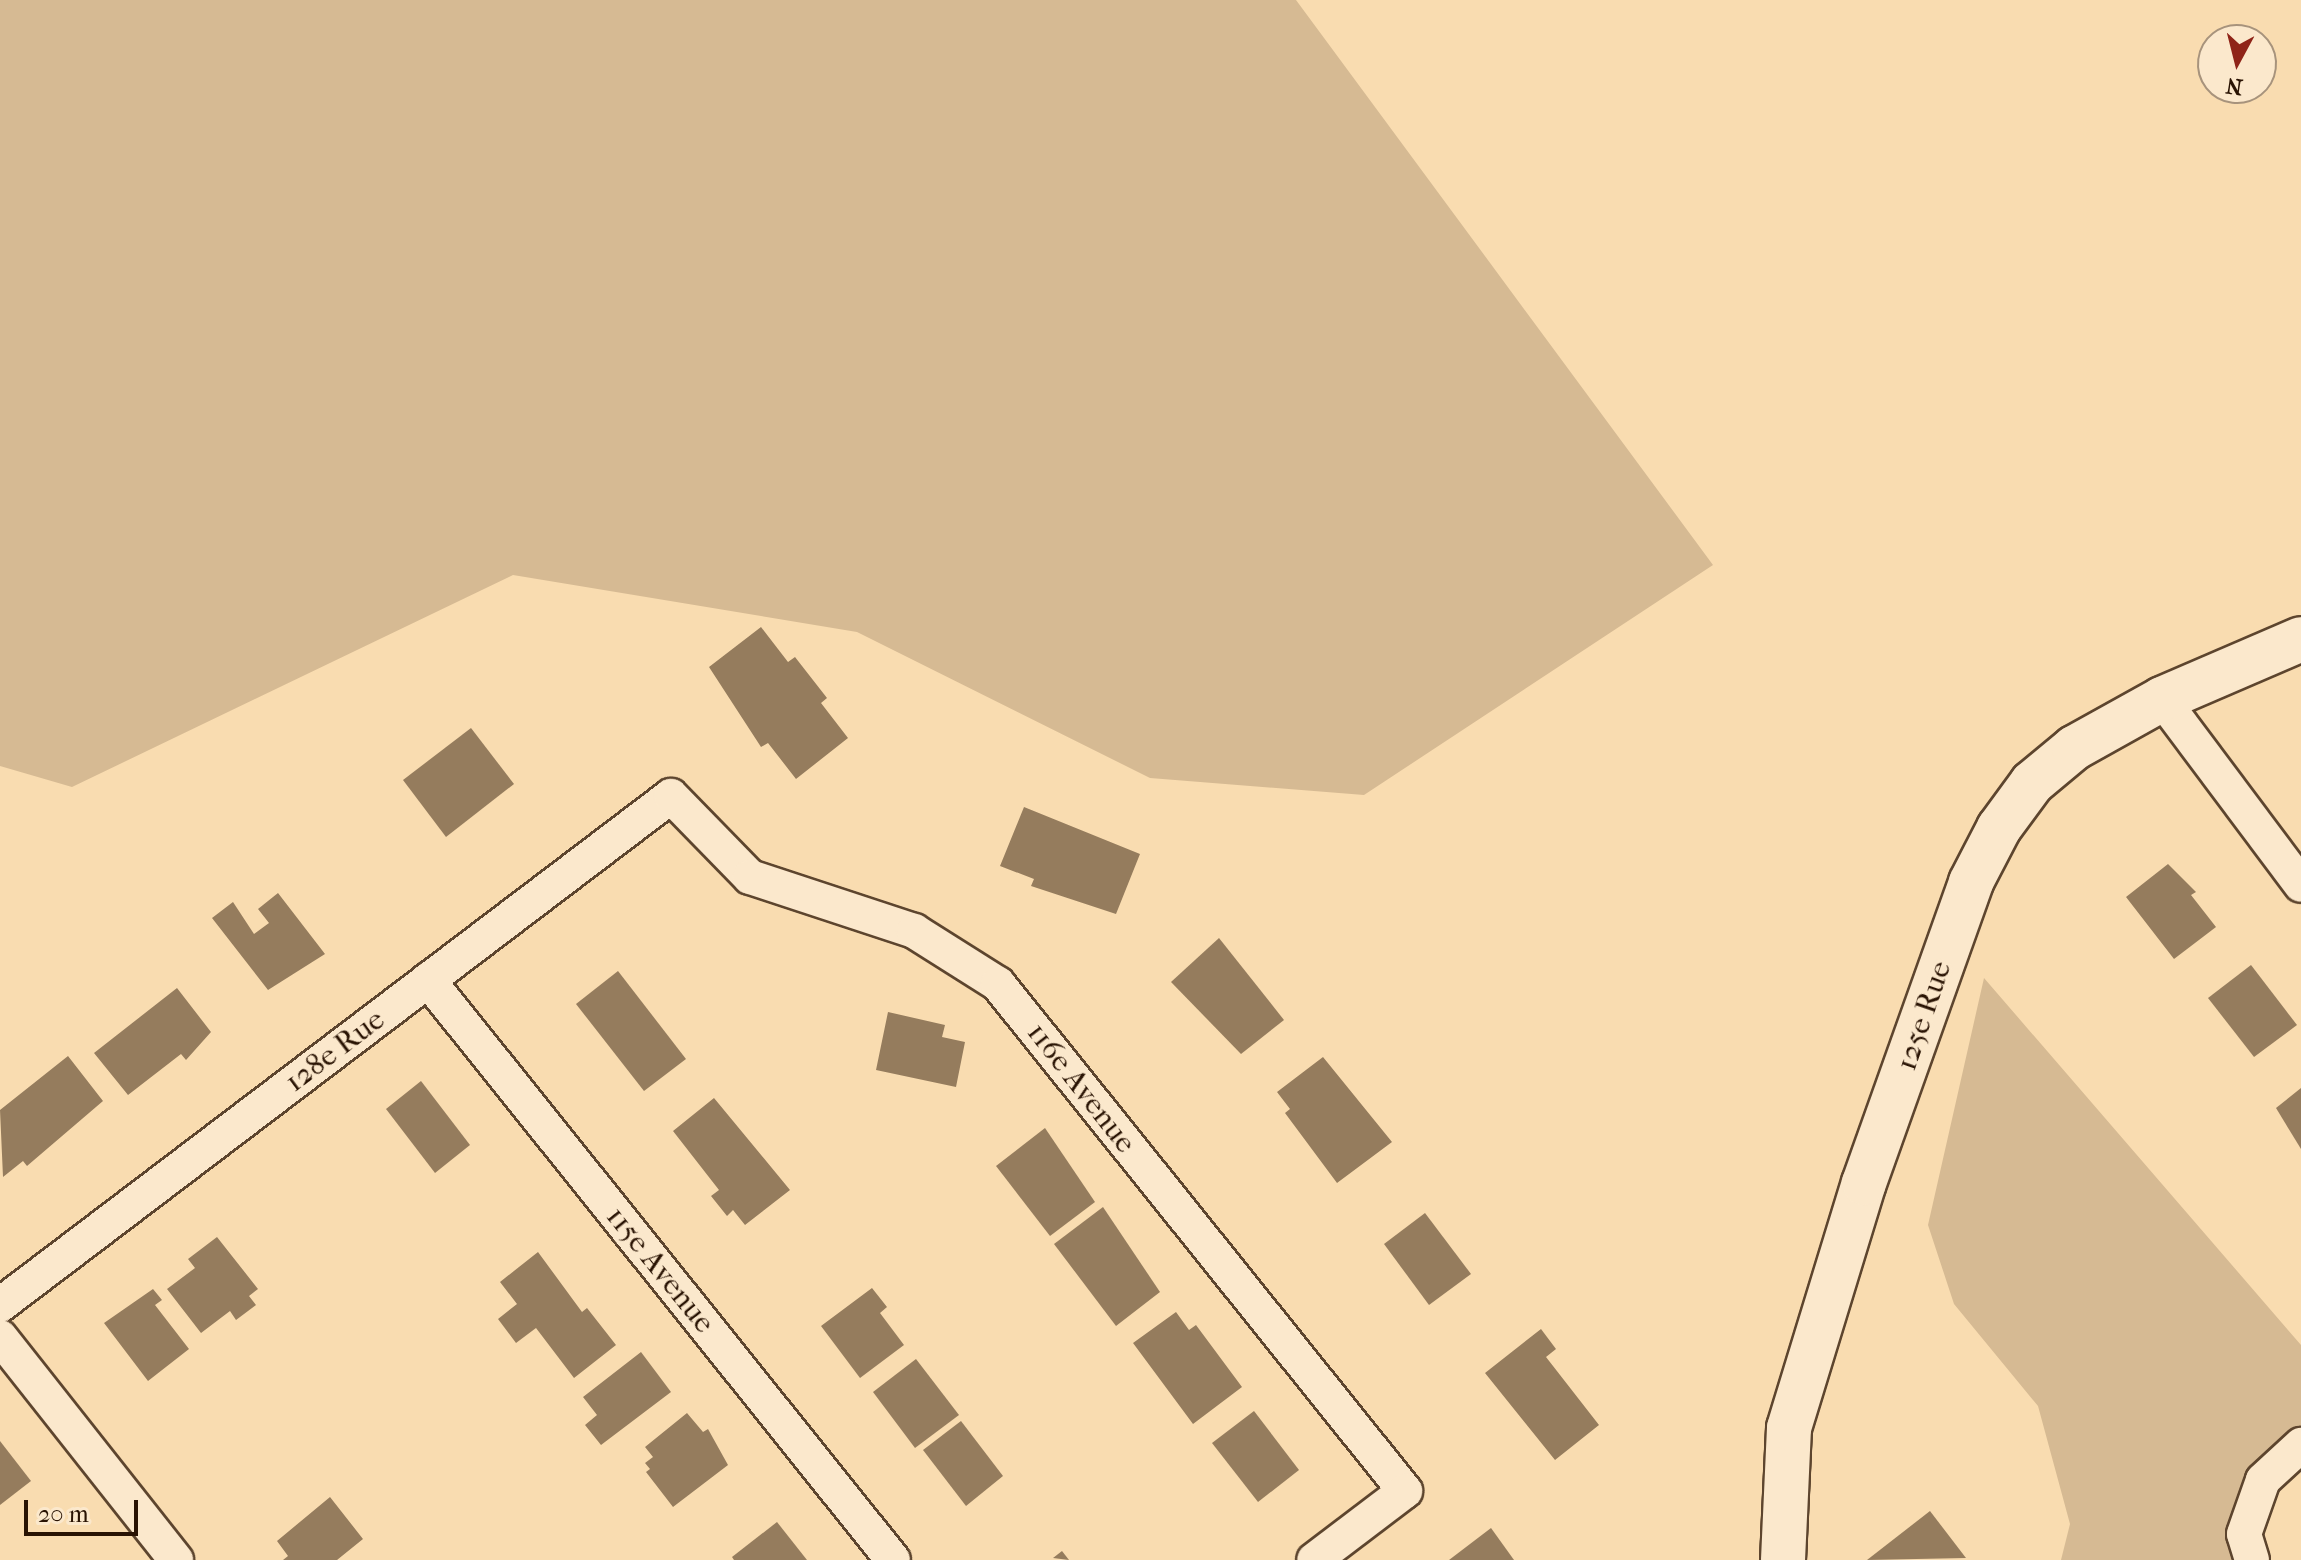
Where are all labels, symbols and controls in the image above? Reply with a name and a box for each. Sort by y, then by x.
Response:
north arrow [2197,24,2277,104]
text: N [2224,72,2244,100]
street label: 125e Rue [1889,957,1959,1075]
street label: 128e Rue [278,1002,392,1100]
street label: 116e Avenue [1019,1016,1143,1160]
street label: 115e Avenue [598,1199,722,1341]
scale bar [28,1484,142,1534]
text: 20 m [38,1500,89,1528]

